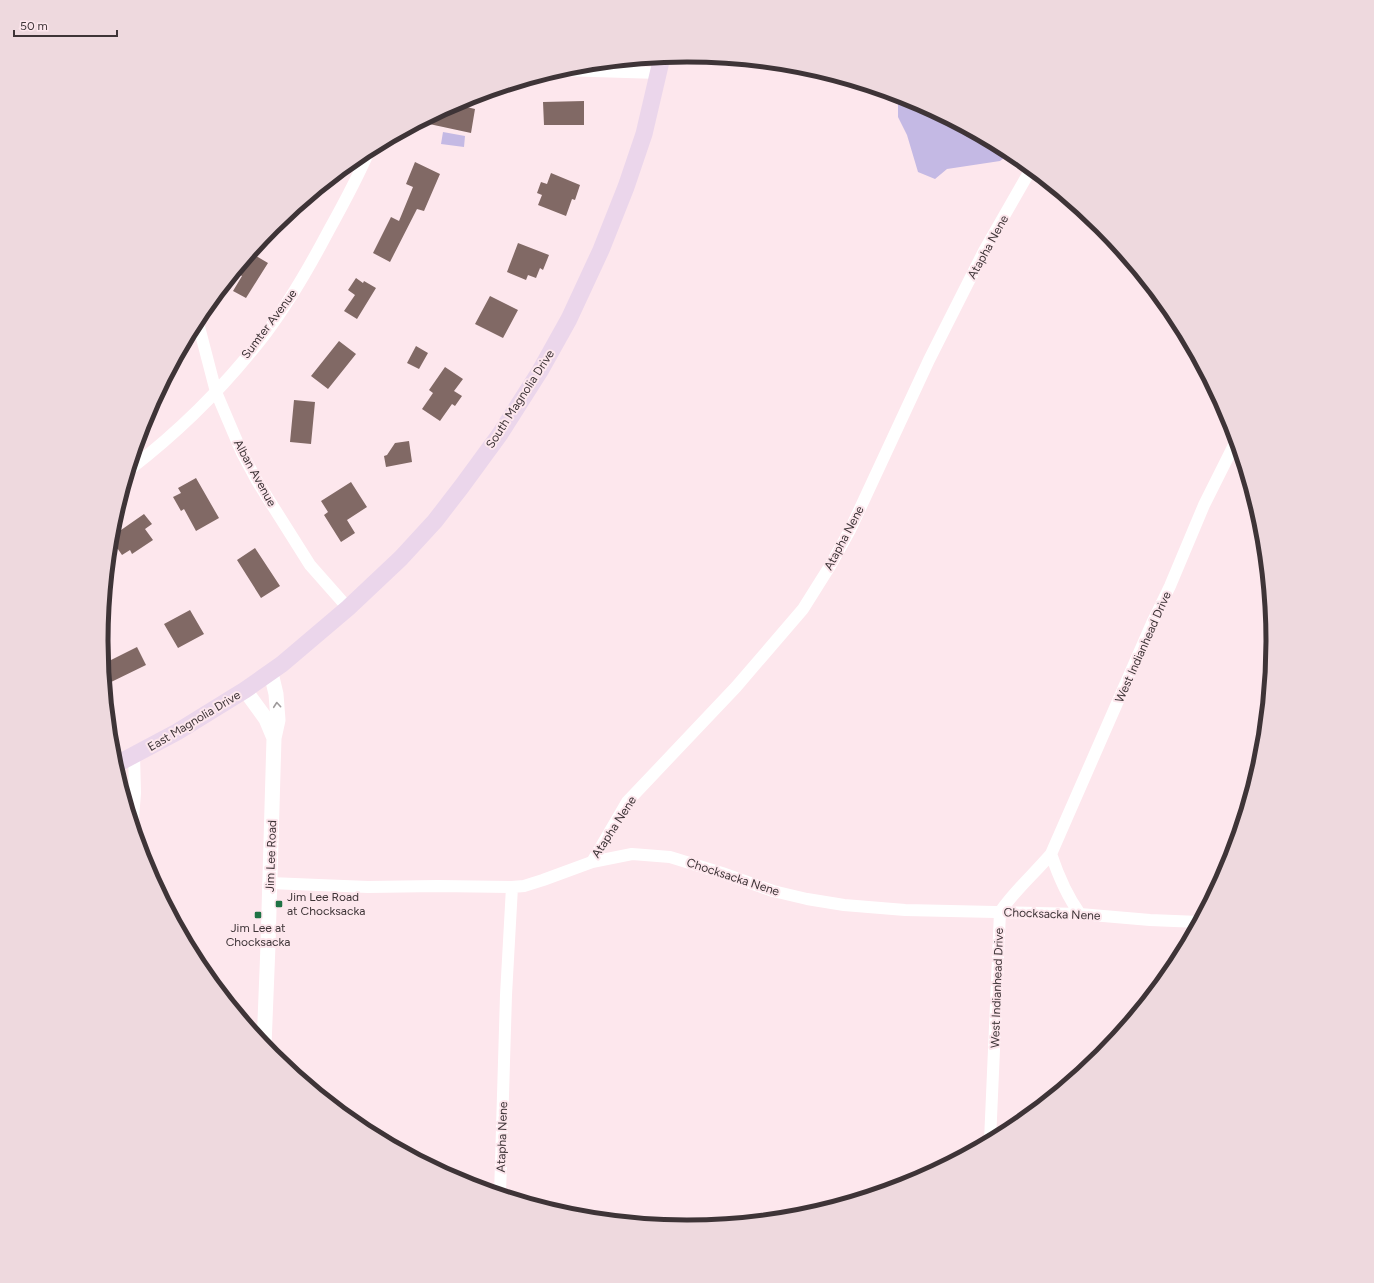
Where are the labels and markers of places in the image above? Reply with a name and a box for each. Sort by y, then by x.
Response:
place label: Jim Lee Road at Chocksacka [287,890,365,918]
marker: Jim Lee Road at Chocksacka [274,899,284,909]
marker: Jim Lee at Chocksacka [253,910,263,920]
place label: Jim Lee at Chocksacka [226,921,290,949]

